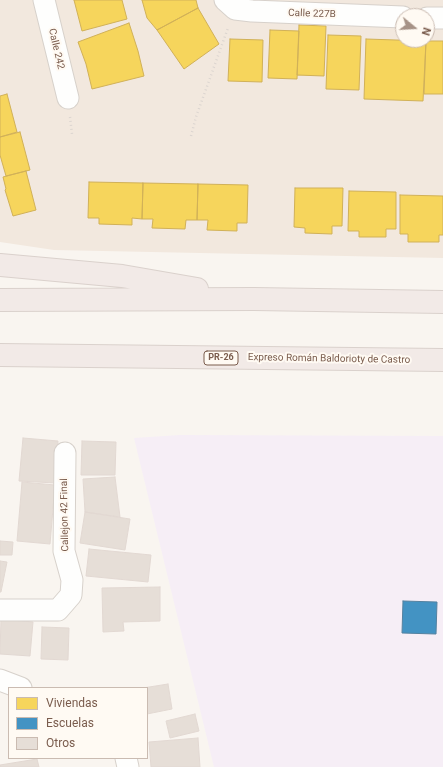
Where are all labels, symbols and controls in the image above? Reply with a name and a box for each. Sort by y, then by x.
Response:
street label: Calle 227B [288,7,336,21]
north arrow [395,8,435,48]
text: N [419,26,433,37]
street label: Calle 242 [45,27,67,71]
road number: PR-26 [204,351,238,365]
street label: Expreso Román Baldorioty de Castro [248,352,410,366]
street label: Callejon 42 Final [58,478,72,552]
legend [8,687,148,759]
text: Viviendas [46,696,98,710]
text: Escuelas [46,716,94,730]
text: Otros [46,736,75,750]

